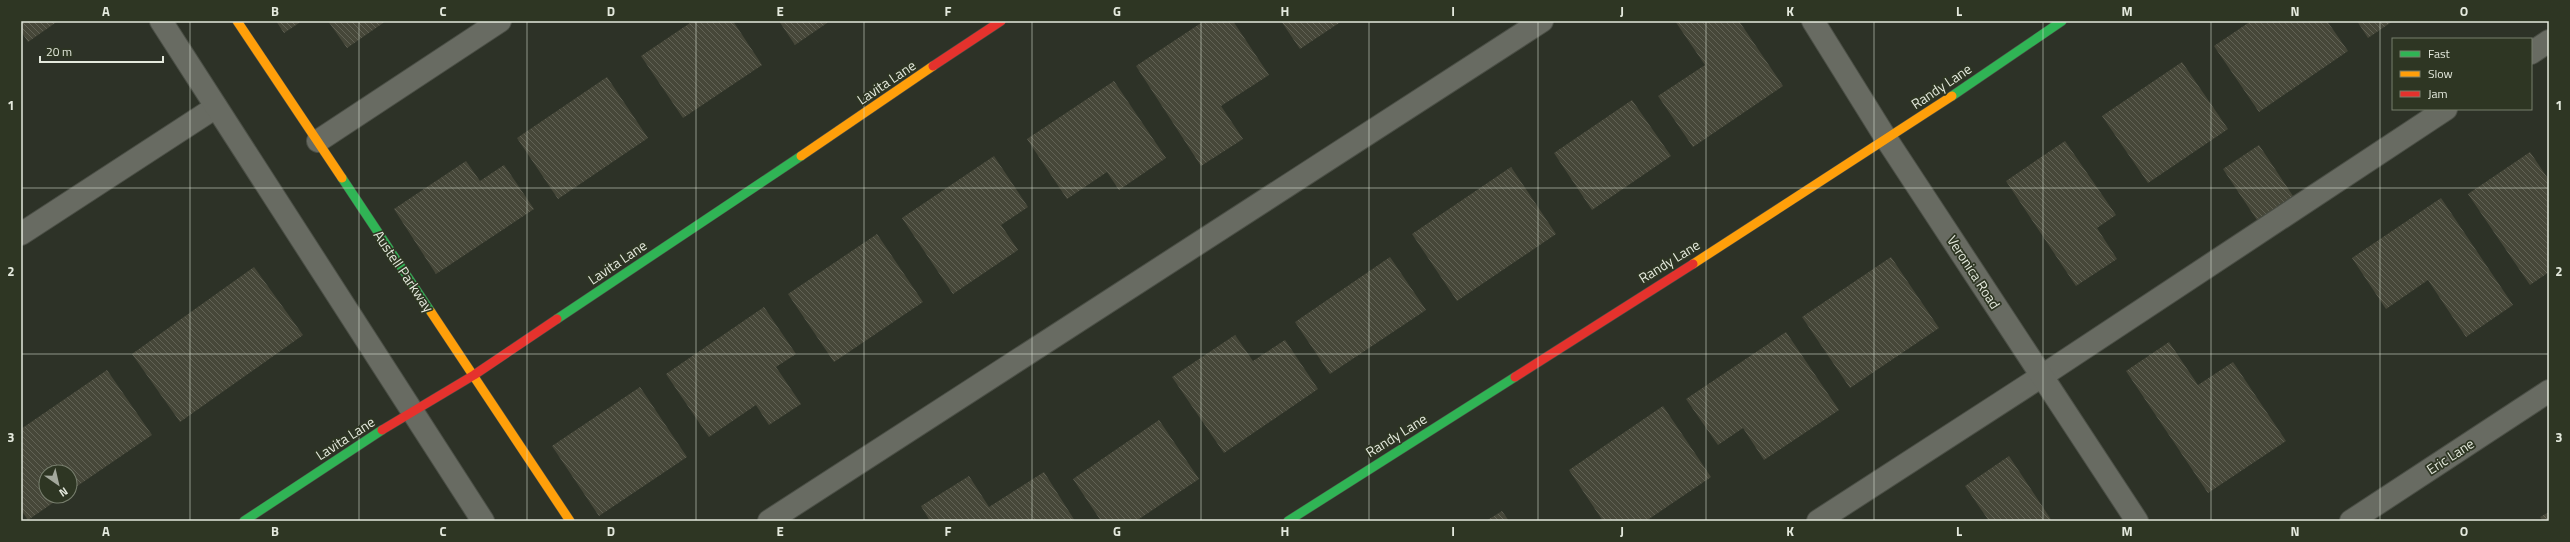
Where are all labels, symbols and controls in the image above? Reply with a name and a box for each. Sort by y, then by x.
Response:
text: A [102,1,110,21]
text: B [271,1,279,21]
text: C [439,1,447,21]
text: D [607,1,615,21]
text: E [776,1,784,21]
text: F [945,1,952,21]
text: G [1113,1,1121,21]
text: H [1281,1,1289,21]
text: I [1451,1,1455,21]
text: J [1620,1,1624,21]
text: K [1786,1,1794,21]
text: L [1956,1,1962,21]
text: M [2121,1,2133,21]
text: N [2290,1,2300,21]
text: O [2460,1,2468,21]
scale bar [40,38,163,64]
legend [2392,38,2532,110]
text: 20 m [46,42,72,61]
text: Fast [2428,44,2451,63]
street label: Lavita Lane [852,55,920,109]
street label: Randy Lane [1907,58,1975,114]
text: Slow [2428,64,2453,83]
text: Jam [2428,84,2448,103]
text: 1 [7,95,15,115]
text: 1 [2555,95,2563,115]
street label: Austell Parkway [369,226,439,316]
street label: Veronica Road [1942,231,2006,313]
street label: Randy Lane [1634,234,1704,288]
street label: Lavita Lane [583,235,651,289]
text: 2 [7,261,15,281]
text: 2 [2555,261,2563,281]
street label: Randy Lane [1361,408,1431,462]
street label: Lavita Lane [311,411,379,465]
text: 3 [7,427,15,447]
text: 3 [2555,427,2563,447]
street label: Eric Lane [2422,433,2478,479]
north arrow [38,464,78,504]
text: N [56,484,71,501]
text: A [102,521,110,541]
text: B [271,521,279,541]
text: C [439,521,447,541]
text: D [607,521,615,541]
text: E [776,521,784,541]
text: F [945,521,952,541]
text: G [1113,521,1121,541]
text: H [1281,521,1289,541]
text: I [1451,521,1455,541]
text: J [1620,521,1624,541]
text: K [1786,521,1794,541]
text: L [1956,521,1962,541]
text: M [2121,521,2133,541]
text: N [2290,521,2300,541]
text: O [2460,521,2468,541]

